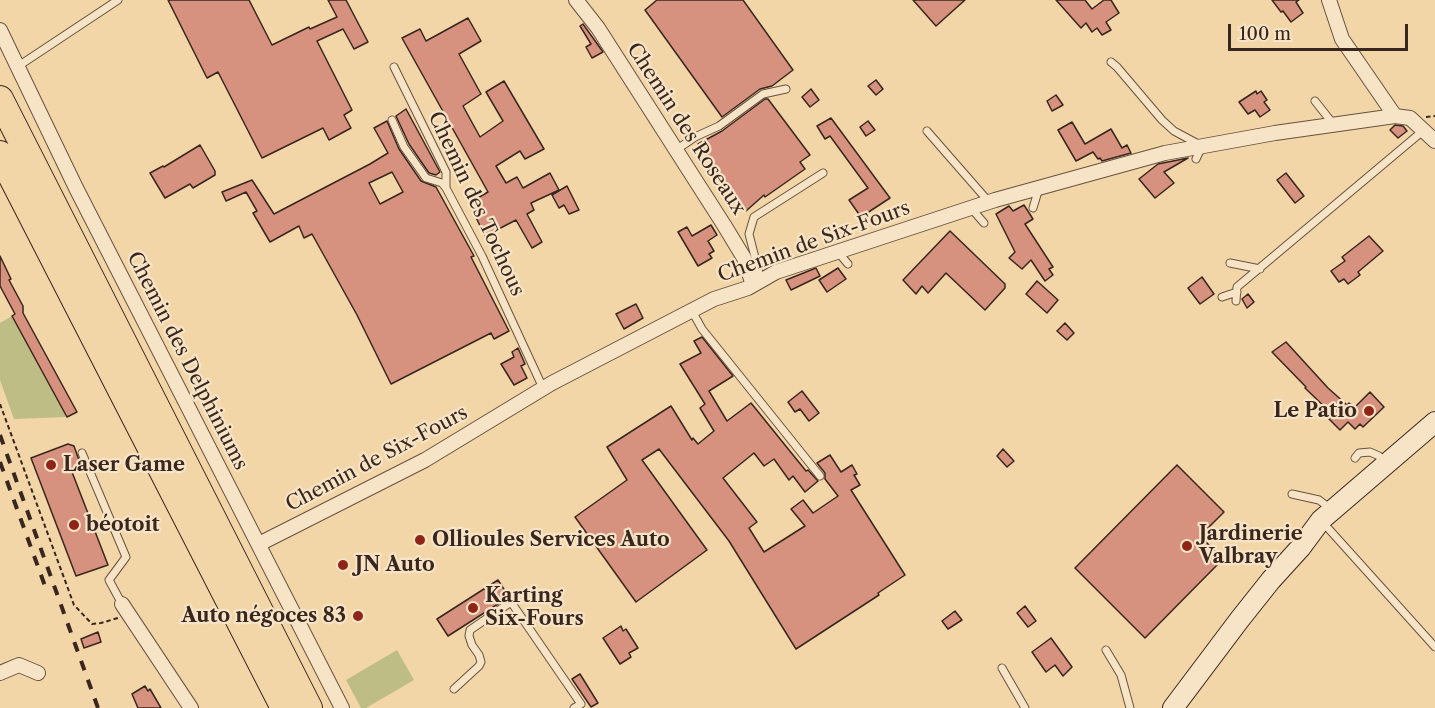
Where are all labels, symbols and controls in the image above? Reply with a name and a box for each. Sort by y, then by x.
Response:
scale bar [1231,12,1411,50]
text: 100 m [1239,23,1291,45]
street label: Chemin des Roseaux [621,38,751,220]
street label: Chemin des Tochous [423,108,529,300]
street label: Chemin de Six-Fours [715,196,913,288]
street label: Chemin des Delphiniums [121,248,253,474]
place label: Le Patio [1273,399,1357,423]
street label: Chemin de Six-Fours [282,401,472,517]
marker: Le Patio [1362,404,1376,418]
place label: Laser Game [63,453,185,477]
marker: Laser Game [44,458,58,472]
place label: béotoit [86,513,160,537]
marker: béotoit [67,518,81,532]
place label: Jardinerie Valbray [1199,522,1303,569]
place label: Ollioules Services Auto [432,528,670,552]
marker: Ollioules Services Auto [413,533,427,547]
marker: Jardinerie Valbray [1180,539,1194,553]
place label: JN Auto [355,553,435,577]
marker: JN Auto [336,558,350,572]
place label: Karting Six-Fours [485,584,584,631]
marker: Karting Six-Fours [466,601,480,615]
place label: Auto négoces 83 [181,604,346,628]
marker: Auto négoces 83 [351,609,365,623]

